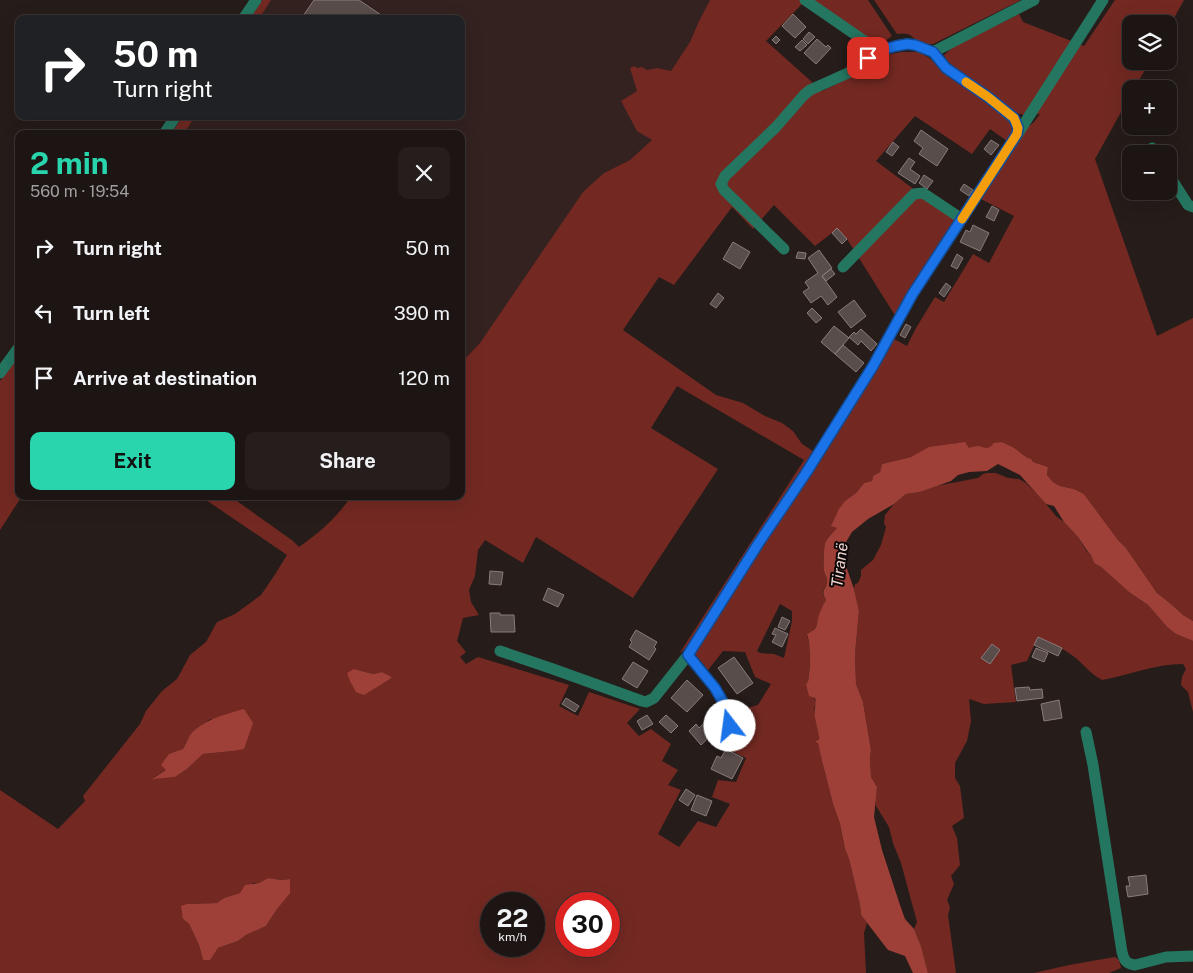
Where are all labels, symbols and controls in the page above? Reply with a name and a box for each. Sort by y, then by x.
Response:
map controls [1122,15,1177,200]
button: layers [1122,15,1177,70]
text: 50 m [113,34,198,75]
icon: right [30,35,95,100]
pin [847,37,889,79]
icon: arrive [854,44,882,72]
text: Turn right [113,76,213,102]
button: + [1122,80,1177,135]
text: 2 min [30,145,109,181]
button: − [1122,145,1177,200]
button: close [398,147,450,199]
text: 560 m · 19:54 [30,182,129,201]
icon: right [30,234,58,262]
text: Turn right [73,237,162,259]
text: 50 m [405,237,450,259]
icon: left [30,299,58,327]
text: Turn left [73,302,150,324]
text: 390 m [394,302,450,324]
icon: arrive [30,364,58,392]
text: Arrive at destination [73,367,257,389]
text: 120 m [398,367,450,389]
button: Exit [30,432,235,490]
button: Share [245,432,450,490]
water label: Tiranë [827,541,852,589]
position arrow [703,699,755,751]
speed limit sign: 30 [555,892,620,957]
text: 22 [497,903,528,933]
text: km/h [498,930,527,944]

